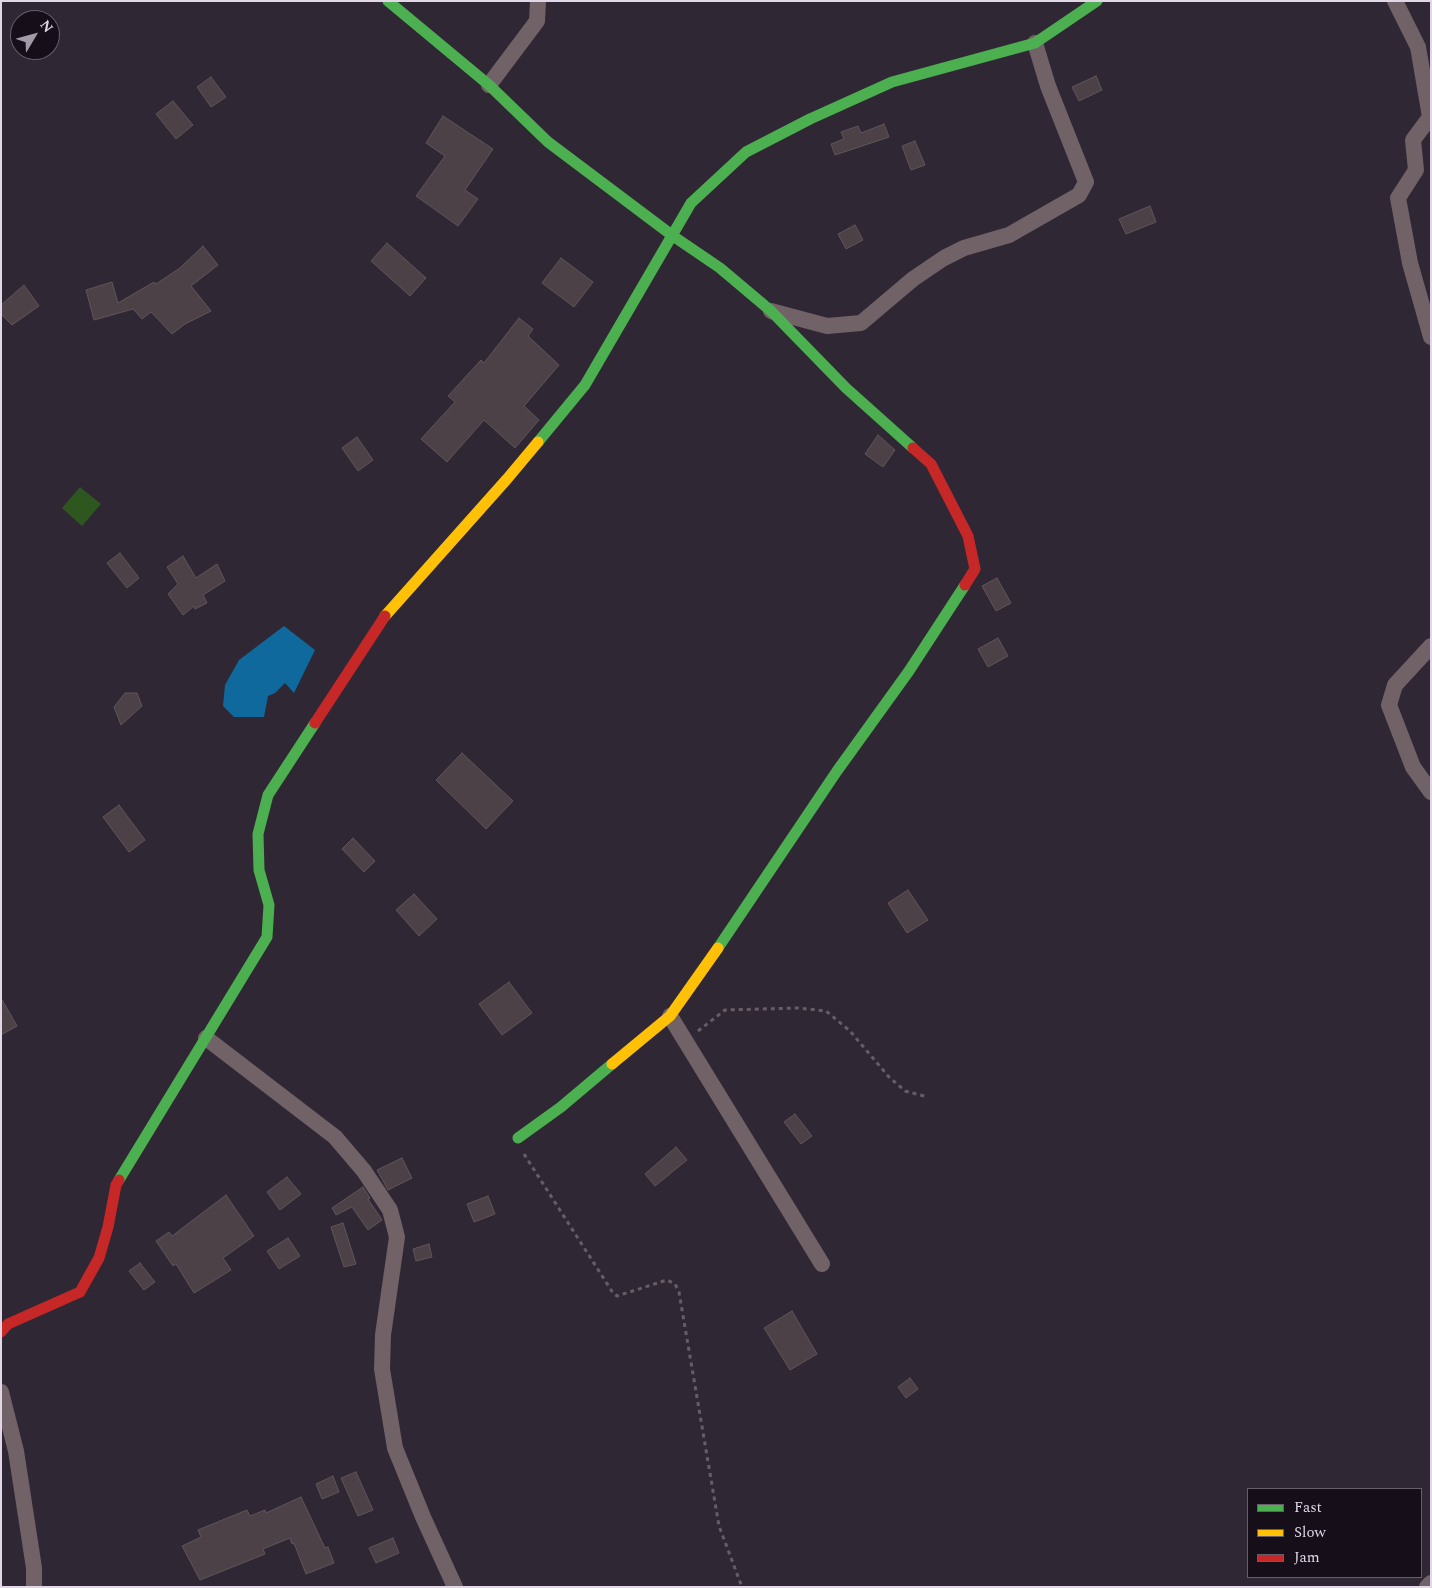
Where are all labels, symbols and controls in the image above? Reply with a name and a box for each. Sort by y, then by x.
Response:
north arrow [10,10,60,60]
text: N [35,15,58,37]
legend [1247,1488,1422,1578]
text: Fast [1294,1496,1322,1519]
text: Slow [1294,1521,1326,1544]
text: Jam [1294,1546,1320,1569]

